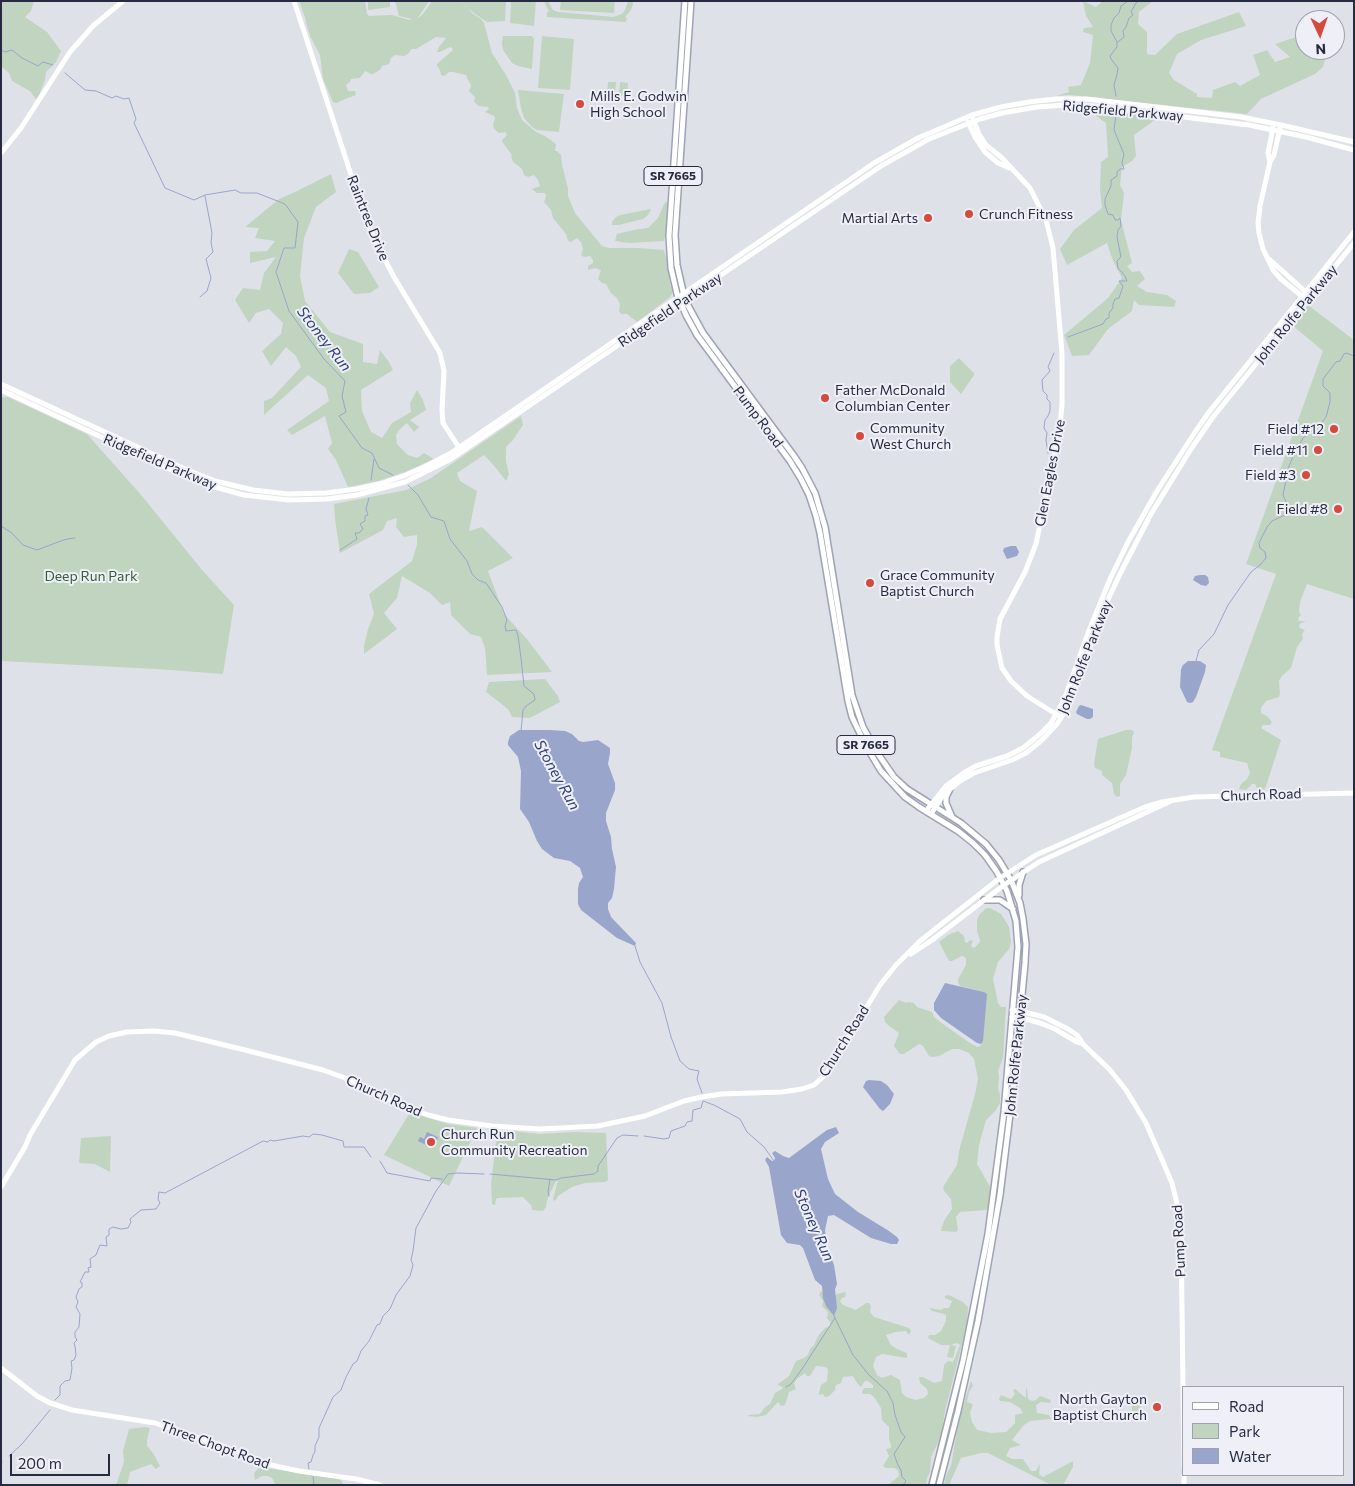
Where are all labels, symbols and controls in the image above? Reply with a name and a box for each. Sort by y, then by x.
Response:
north arrow [1295,10,1345,60]
text: N [1315,41,1326,58]
place label: Mills E. Godwin High School [590,88,687,120]
street label: Ridgefield Parkway [1062,97,1184,125]
marker: Mills E. Godwin High School [574,98,586,110]
road number: SR 7665 [644,167,702,186]
street label: Raintree Drive [343,173,393,263]
place label: Crunch Fitness [979,206,1073,222]
marker: Crunch Fitness [963,208,975,220]
place label: Martial Arts [842,210,918,226]
marker: Martial Arts [922,212,934,224]
street label: John Rolfe Parkway [1251,261,1341,367]
street label: Ridgefield Parkway [615,269,725,351]
water label: Stoney Run [293,303,355,375]
place label: Father McDonald Columbian Center [835,382,950,414]
street label: Pump Road [729,383,787,451]
marker: Father McDonald Columbian Center [819,392,831,404]
street label: Glen Eagles Drive [1031,418,1069,528]
place label: Community West Church [870,420,951,452]
place label: Field #12 [1267,421,1324,437]
marker: Field #12 [1328,423,1340,435]
marker: Community West Church [854,430,866,442]
street label: Ridgefield Parkway [101,431,219,493]
place label: Field #11 [1253,442,1308,458]
marker: Field #11 [1312,444,1324,456]
place label: Field #3 [1245,467,1296,483]
marker: Field #3 [1300,469,1312,481]
place label: Field #8 [1277,501,1328,517]
marker: Field #8 [1332,503,1344,515]
place label: Grace Community Baptist Church [880,567,995,600]
park label: Deep Run Park [44,568,138,584]
marker: Grace Community Baptist Church [864,577,876,589]
street label: John Rolfe Parkway [1054,597,1116,717]
road number: SR 7665 [837,736,895,754]
water label: Stoney Run [530,737,584,813]
street label: Church Road [1220,785,1302,805]
street label: John Rolfe Parkway [1001,993,1031,1117]
street label: Church Road [815,1002,873,1080]
street label: Church Road [344,1072,424,1120]
place label: Church Run Community Recreation [441,1126,588,1158]
marker: Church Run Community Recreation [425,1136,437,1148]
water label: Stoney Run [790,1186,838,1264]
street label: Pump Road [1169,1204,1189,1278]
legend [1182,1386,1345,1476]
place label: North Gayton Baptist Church [1053,1391,1147,1424]
text: Road [1229,1397,1264,1415]
marker: North Gayton Baptist Church [1151,1401,1163,1413]
street label: Three Chopt Road [158,1417,272,1473]
text: Park [1229,1422,1260,1440]
scale bar [12,1444,112,1476]
text: Water [1229,1447,1271,1465]
text: 200 m [18,1454,62,1472]

